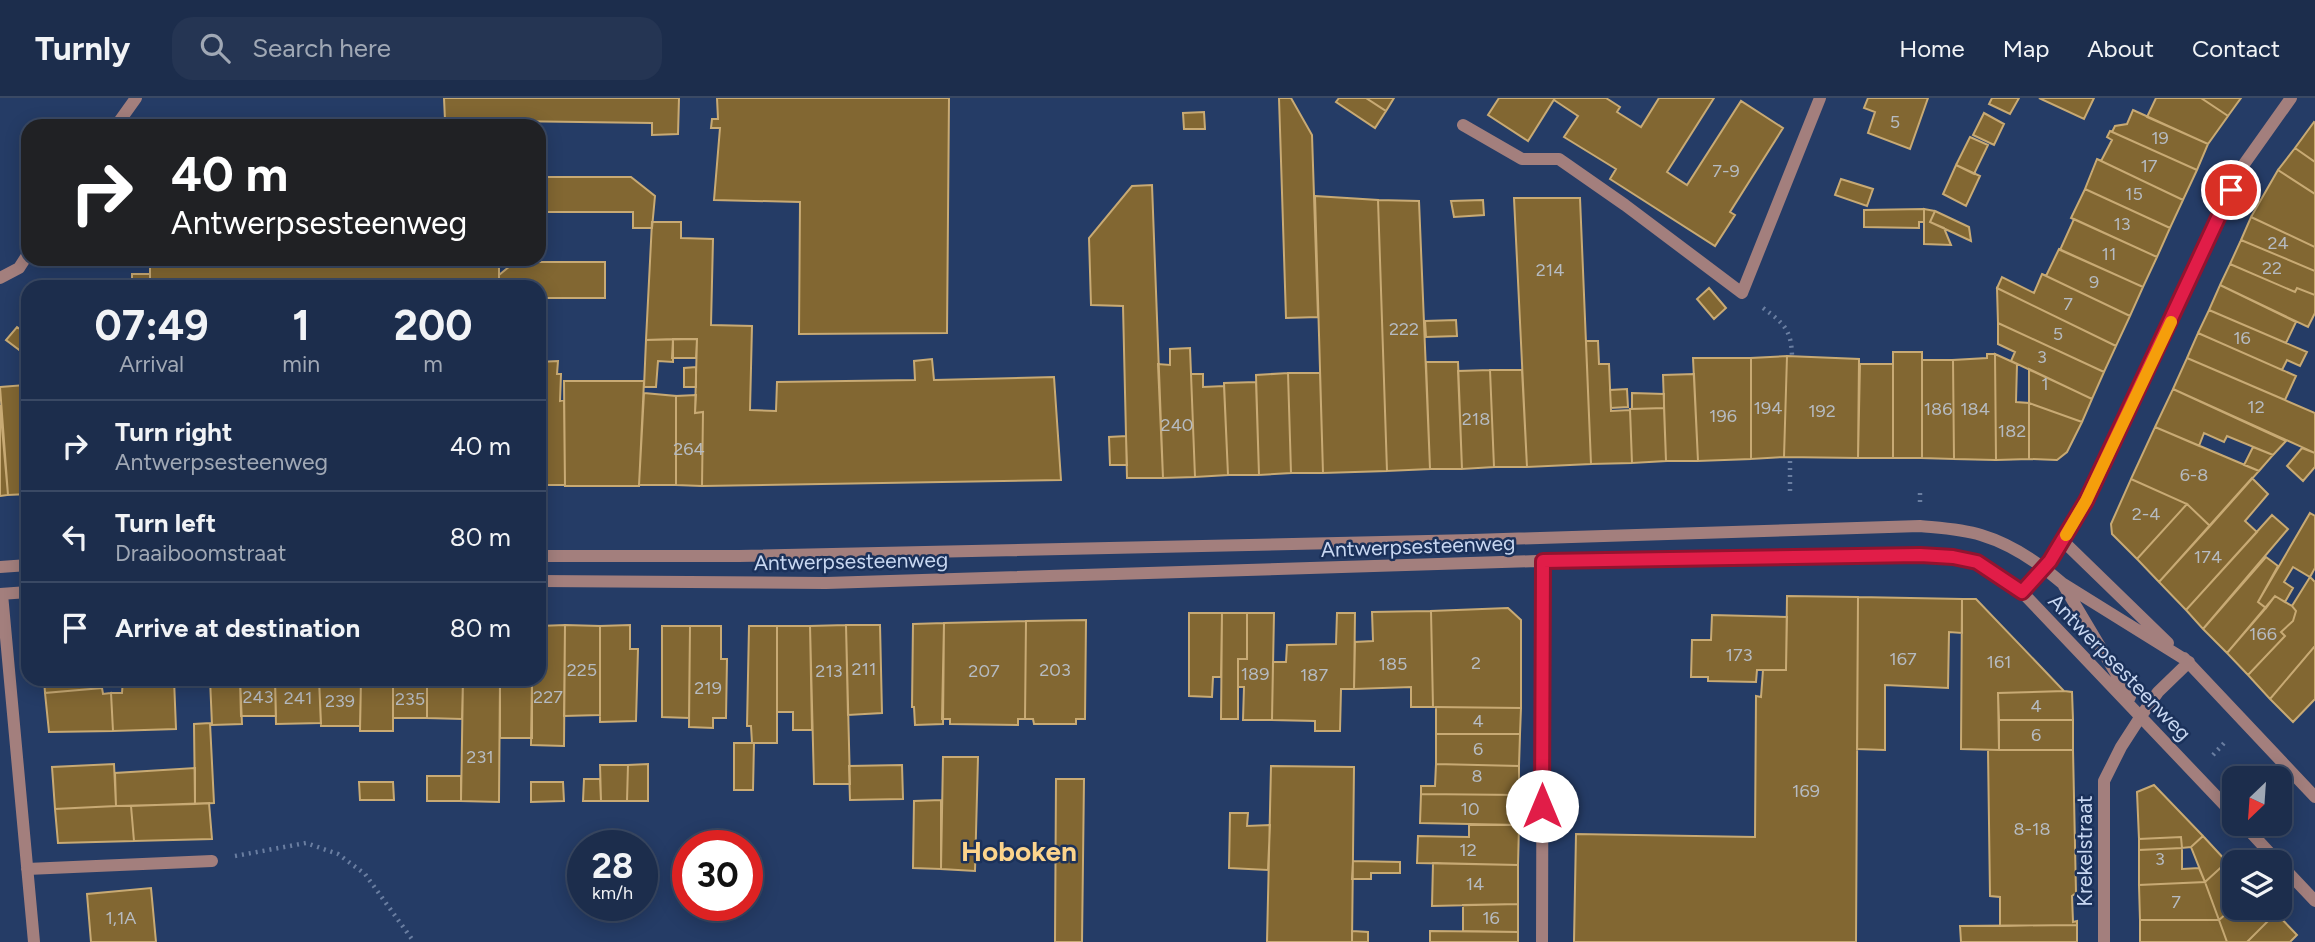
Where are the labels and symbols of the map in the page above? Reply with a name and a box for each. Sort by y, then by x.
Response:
house number: 5 [1890,111,1900,133]
house number: 19 [2151,127,2169,149]
house number: 17 [2140,155,2158,177]
house number: 7-9 [1712,160,1740,182]
pin [2201,160,2261,220]
house number: 15 [2125,183,2143,205]
house number: 13 [2113,213,2131,235]
house number: 24 [2267,232,2289,254]
house number: 11 [2102,243,2116,265]
house number: 22 [2262,257,2282,279]
house number: 214 [1536,259,1564,281]
house number: 9 [2089,271,2099,293]
house number: 7 [2063,293,2073,315]
house number: 222 [1389,318,1419,340]
house number: 5 [2053,323,2063,345]
house number: 16 [2233,327,2251,349]
house number: 3 [2037,346,2047,368]
house number: 1 [2041,373,2049,395]
house number: 12 [2247,396,2265,418]
house number: 194 [1754,397,1782,419]
house number: 186 [1924,398,1952,420]
house number: 184 [1960,398,1990,420]
house number: 192 [1808,400,1836,422]
house number: 196 [1709,405,1737,427]
house number: 218 [1462,408,1490,430]
house number: 240 [1161,414,1193,436]
house number: 182 [1998,420,2026,442]
house number: 264 [673,438,705,460]
house number: 6-8 [2180,464,2208,486]
house number: 2-4 [2132,503,2160,525]
street label: Antwerpsesteenweg [1320,530,1516,562]
house number: 174 [2194,546,2222,568]
street label: Antwerpsesteenweg [754,547,948,575]
street label: Antwerpsesteenweg [2043,588,2197,746]
house number: 166 [2249,623,2277,645]
house number: 173 [1726,644,1752,666]
house number: 167 [1889,648,1917,670]
house number: 161 [1986,651,2012,673]
house number: 2 [1471,652,1481,674]
house number: 185 [1379,653,1407,675]
house number: 211 [852,658,876,680]
house number: 225 [567,659,597,681]
house number: 203 [1039,659,1071,681]
house number: 213 [815,660,843,682]
house number: 207 [968,660,1000,682]
house number: 189 [1241,663,1269,685]
house number: 187 [1300,664,1328,686]
house number: 219 [694,677,722,699]
house number: 243 [242,686,274,708]
house number: 227 [533,686,563,708]
house number: 241 [284,687,312,709]
house number: 235 [395,688,425,710]
house number: 239 [325,690,355,712]
house number: 4 [2030,695,2042,717]
house number: 4 [1472,710,1484,732]
house number: 6 [2031,724,2041,746]
house number: 6 [1473,738,1483,760]
house number: 231 [466,746,494,768]
house number: 8 [1471,765,1483,787]
north arrow [2222,766,2292,836]
position arrow [1505,769,1579,843]
house number: 169 [1792,780,1820,802]
street label: Krekelstraat [2072,795,2097,907]
house number: 10 [1461,798,1479,820]
house number: 8-18 [2013,818,2051,840]
speed limit sign: 30 [672,830,763,921]
district label: Hoboken [961,834,1077,868]
house number: 12 [1459,839,1477,861]
house number: 3 [2155,848,2165,870]
house number: 14 [1466,873,1484,895]
house number: 7 [2171,891,2181,913]
house number: 1,1A [105,907,137,929]
house number: 16 [1482,907,1500,929]

